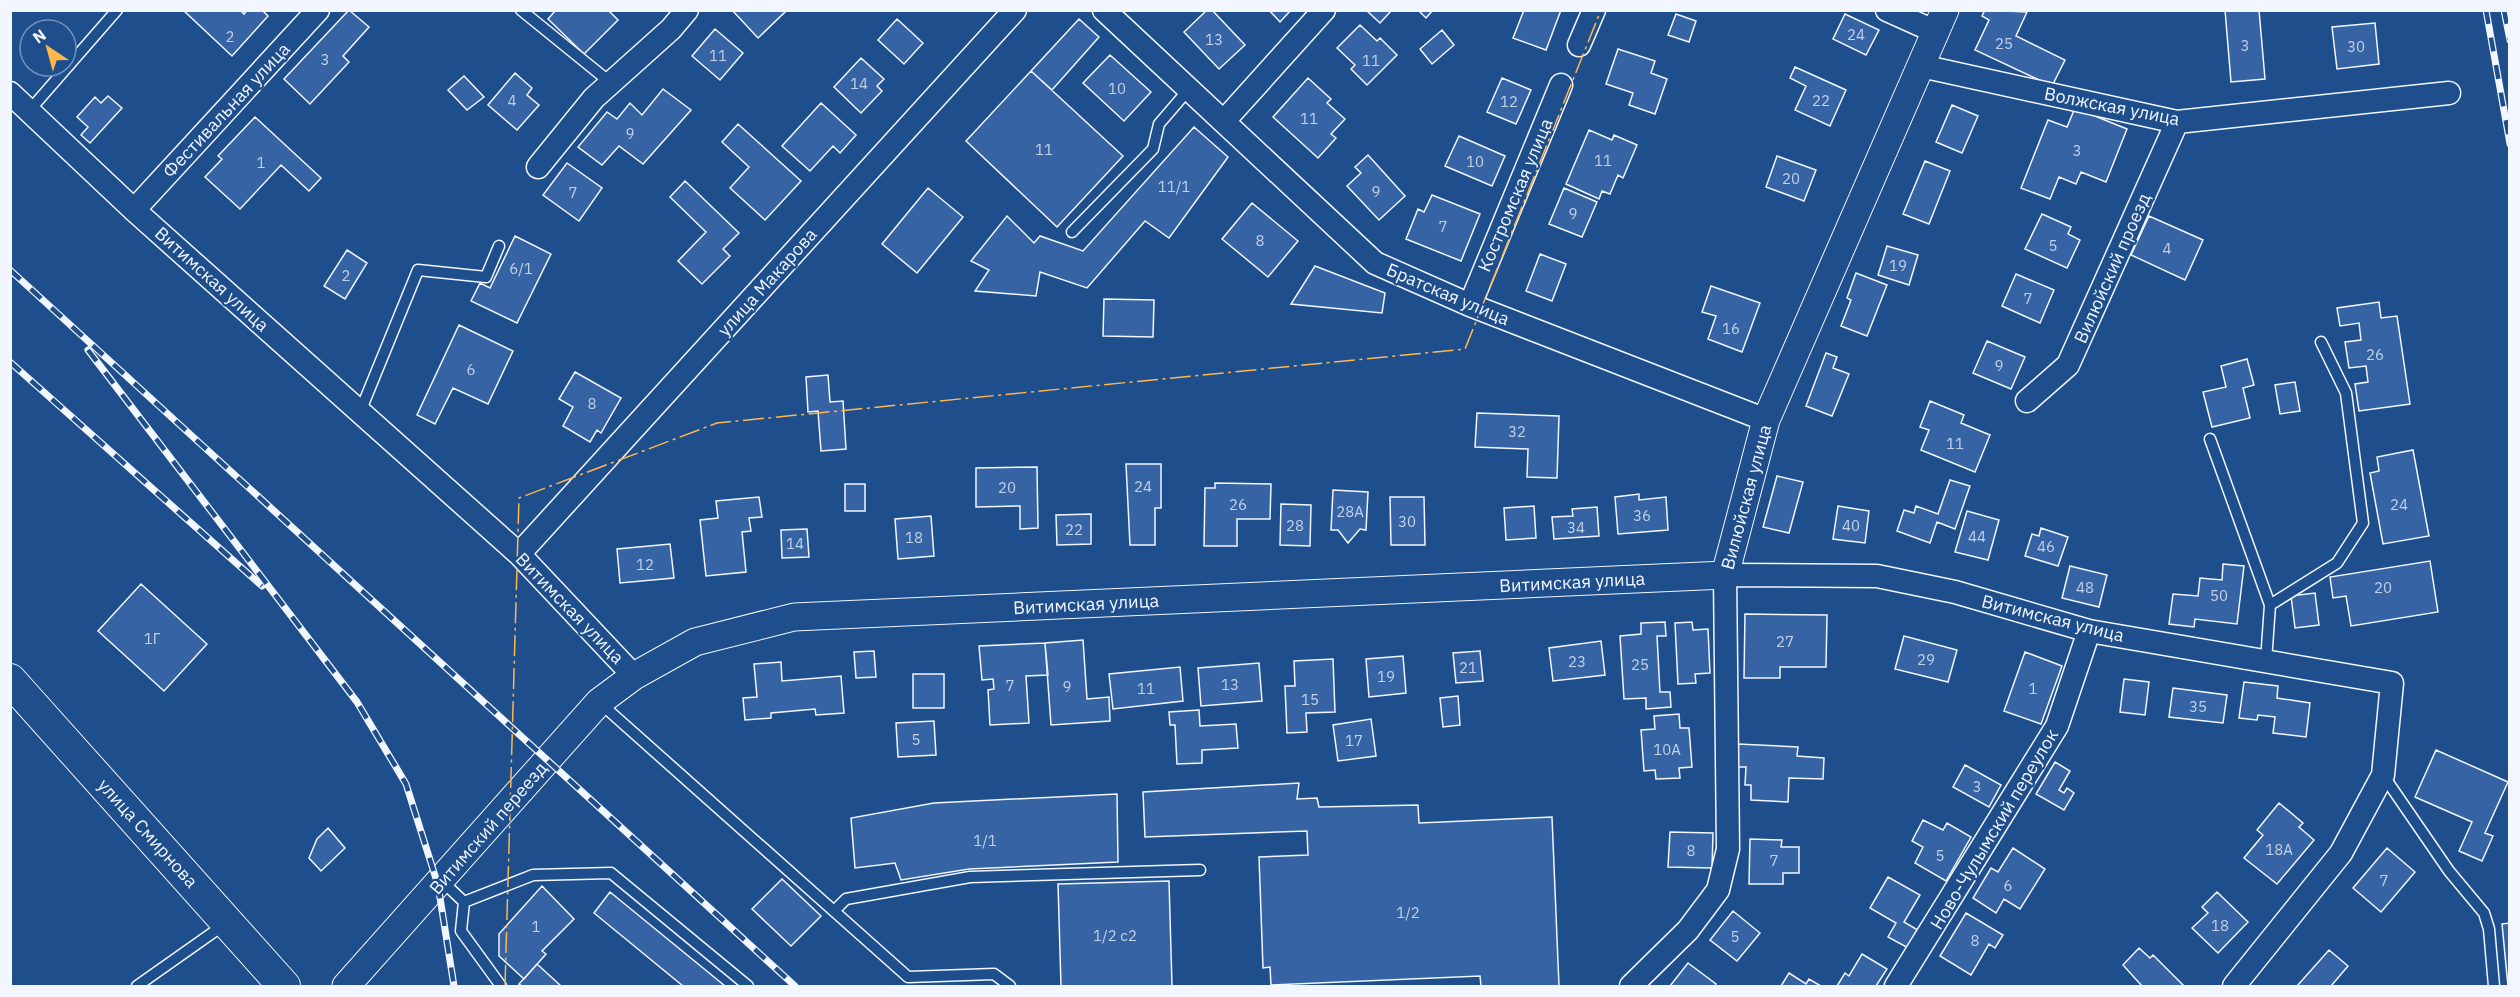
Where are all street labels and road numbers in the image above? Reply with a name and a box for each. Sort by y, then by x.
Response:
street label: Фестивальная улица [157,37,295,182]
street label: Волжская улица [2042,82,2182,130]
street label: Костромская улица [1472,115,1558,275]
street label: Вилюйский проезд [2069,189,2156,347]
street label: Витимская улица [150,222,274,337]
street label: улица Макарова [712,223,822,341]
street label: Братская улица [1383,258,1513,330]
street label: Вилюйская улица [1716,422,1777,572]
street label: Витимская улица [511,547,629,669]
street label: Витимская улица [1498,567,1646,597]
street label: Витимская улица [1012,589,1160,619]
street label: Витимская улица [1979,589,2127,647]
street label: Ново-Чулымский переулок [1925,724,2063,933]
street label: Витимский переезд [424,757,552,899]
street label: улица Смирнова [93,774,203,893]

